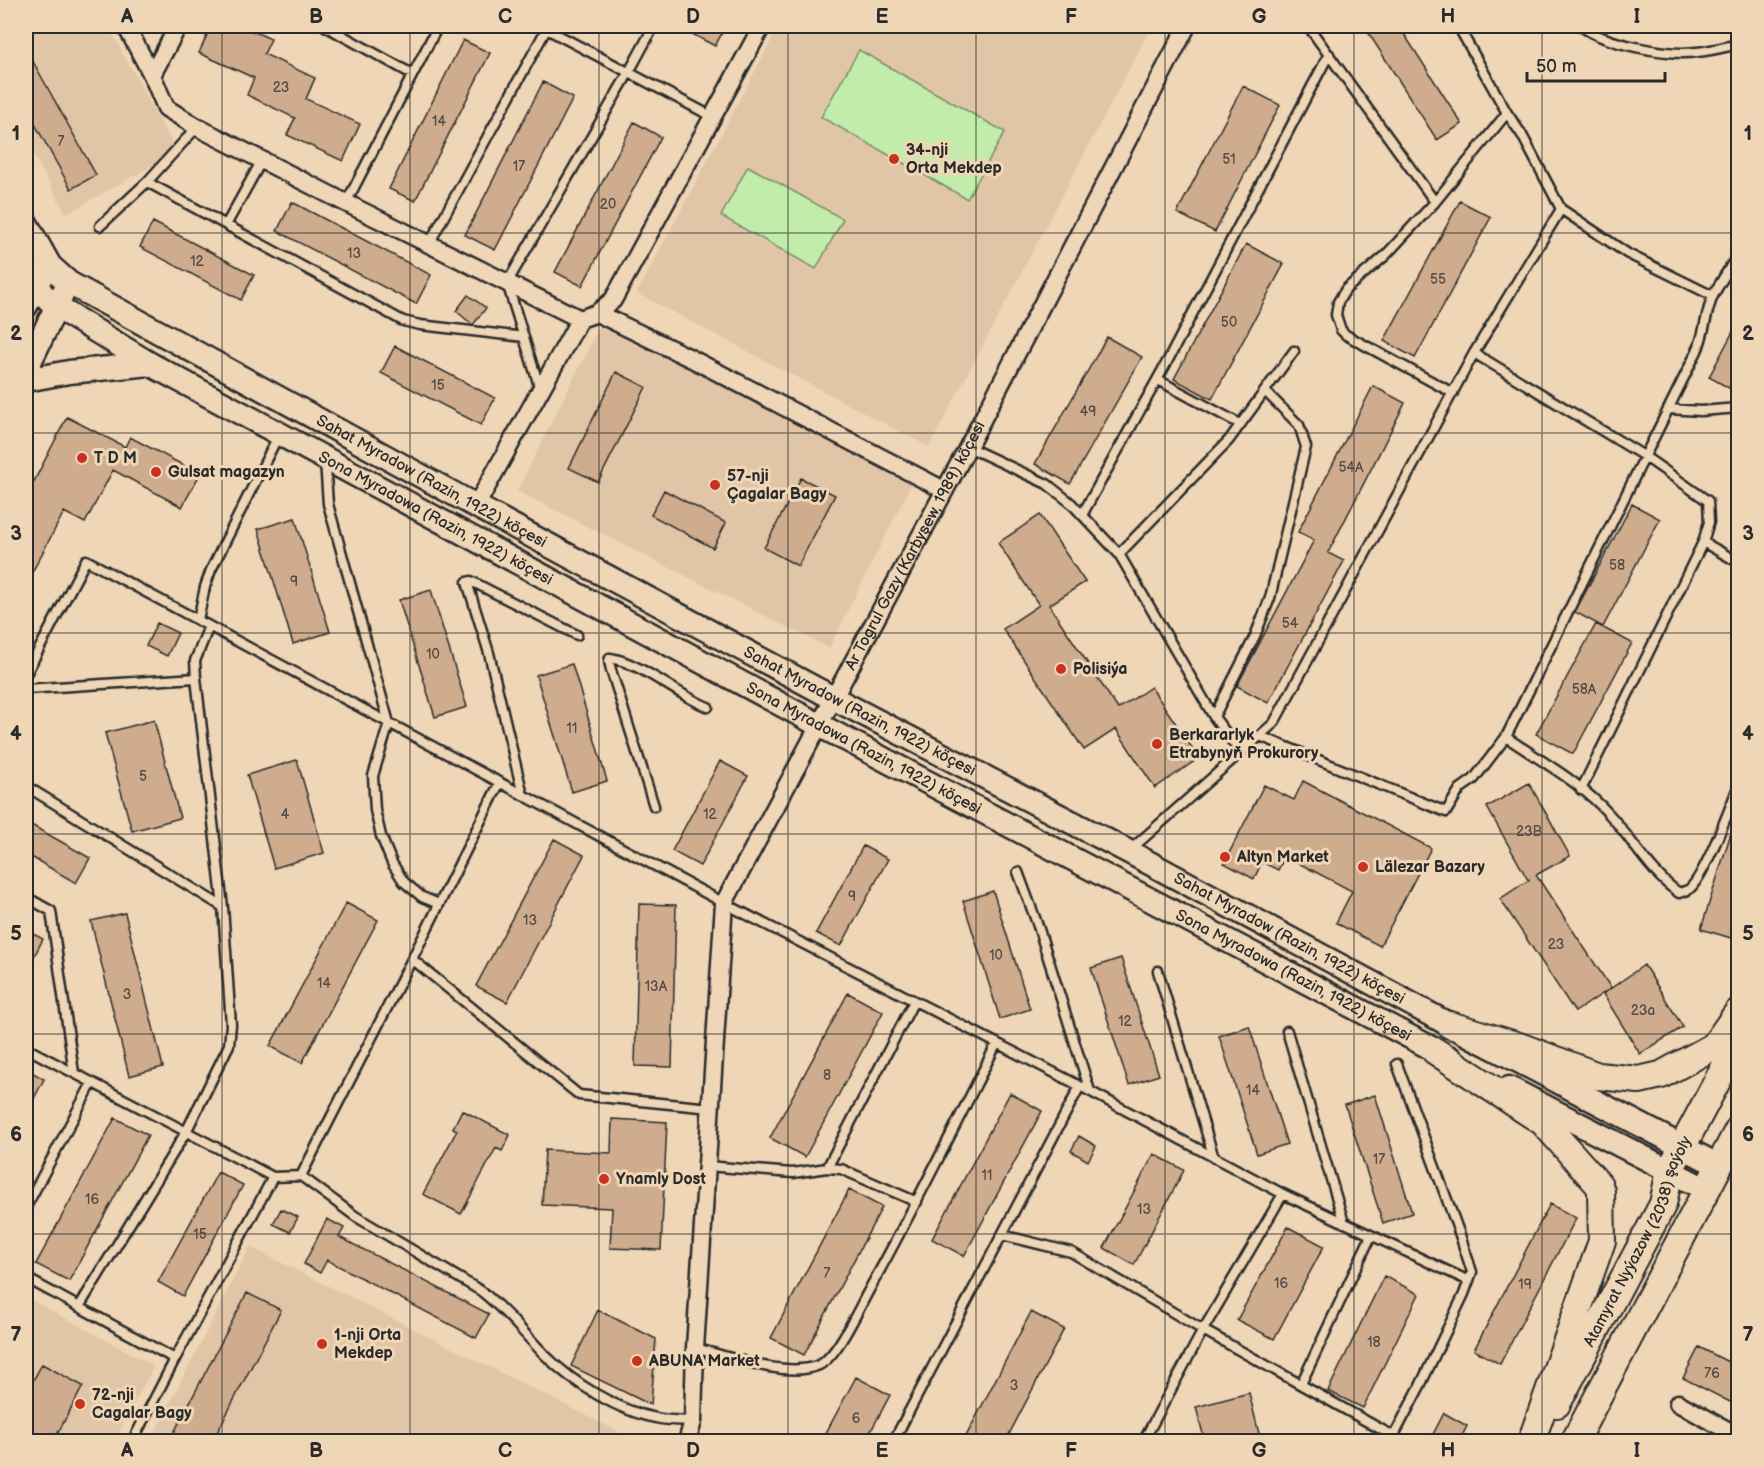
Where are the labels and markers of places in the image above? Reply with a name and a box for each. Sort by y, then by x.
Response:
place label: 34-nji Orta Mekdep [906,141,1002,178]
marker: 34-nji Orta Mekdep [887,152,901,166]
place label: T D M [94,449,137,468]
marker: T D M [75,451,89,465]
place label: Gulsat magazyn [168,463,285,482]
marker: Gulsat magazyn [149,465,163,479]
place label: 57-nji Çagalar Bagy [727,467,827,504]
marker: 57-nji Çagalar Bagy [708,478,722,492]
place label: Polisiýa [1073,660,1127,679]
marker: Polisiýa [1054,662,1068,676]
place label: Berkararlyk Etrabynyň Prokurory [1169,726,1319,763]
marker: Berkararlyk Etrabynyň Prokurory [1150,737,1164,751]
place label: Altyn Market [1236,848,1329,867]
marker: Altyn Market [1218,850,1232,864]
place label: Lälezar Bazary [1375,858,1486,877]
marker: Lälezar Bazary [1356,860,1370,874]
place label: Ynamly Dost [616,1170,706,1189]
marker: Ynamly Dost [597,1172,611,1186]
place label: 1-nji Orta Mekdep [334,1326,401,1363]
marker: 1-nji Orta Mekdep [315,1337,329,1351]
place label: ABUNA Market [648,1352,760,1371]
marker: ABUNA Market [630,1354,644,1368]
place label: 72-nji Cagalar Bagy [92,1386,192,1423]
marker: 72-nji Cagalar Bagy [73,1397,87,1411]

